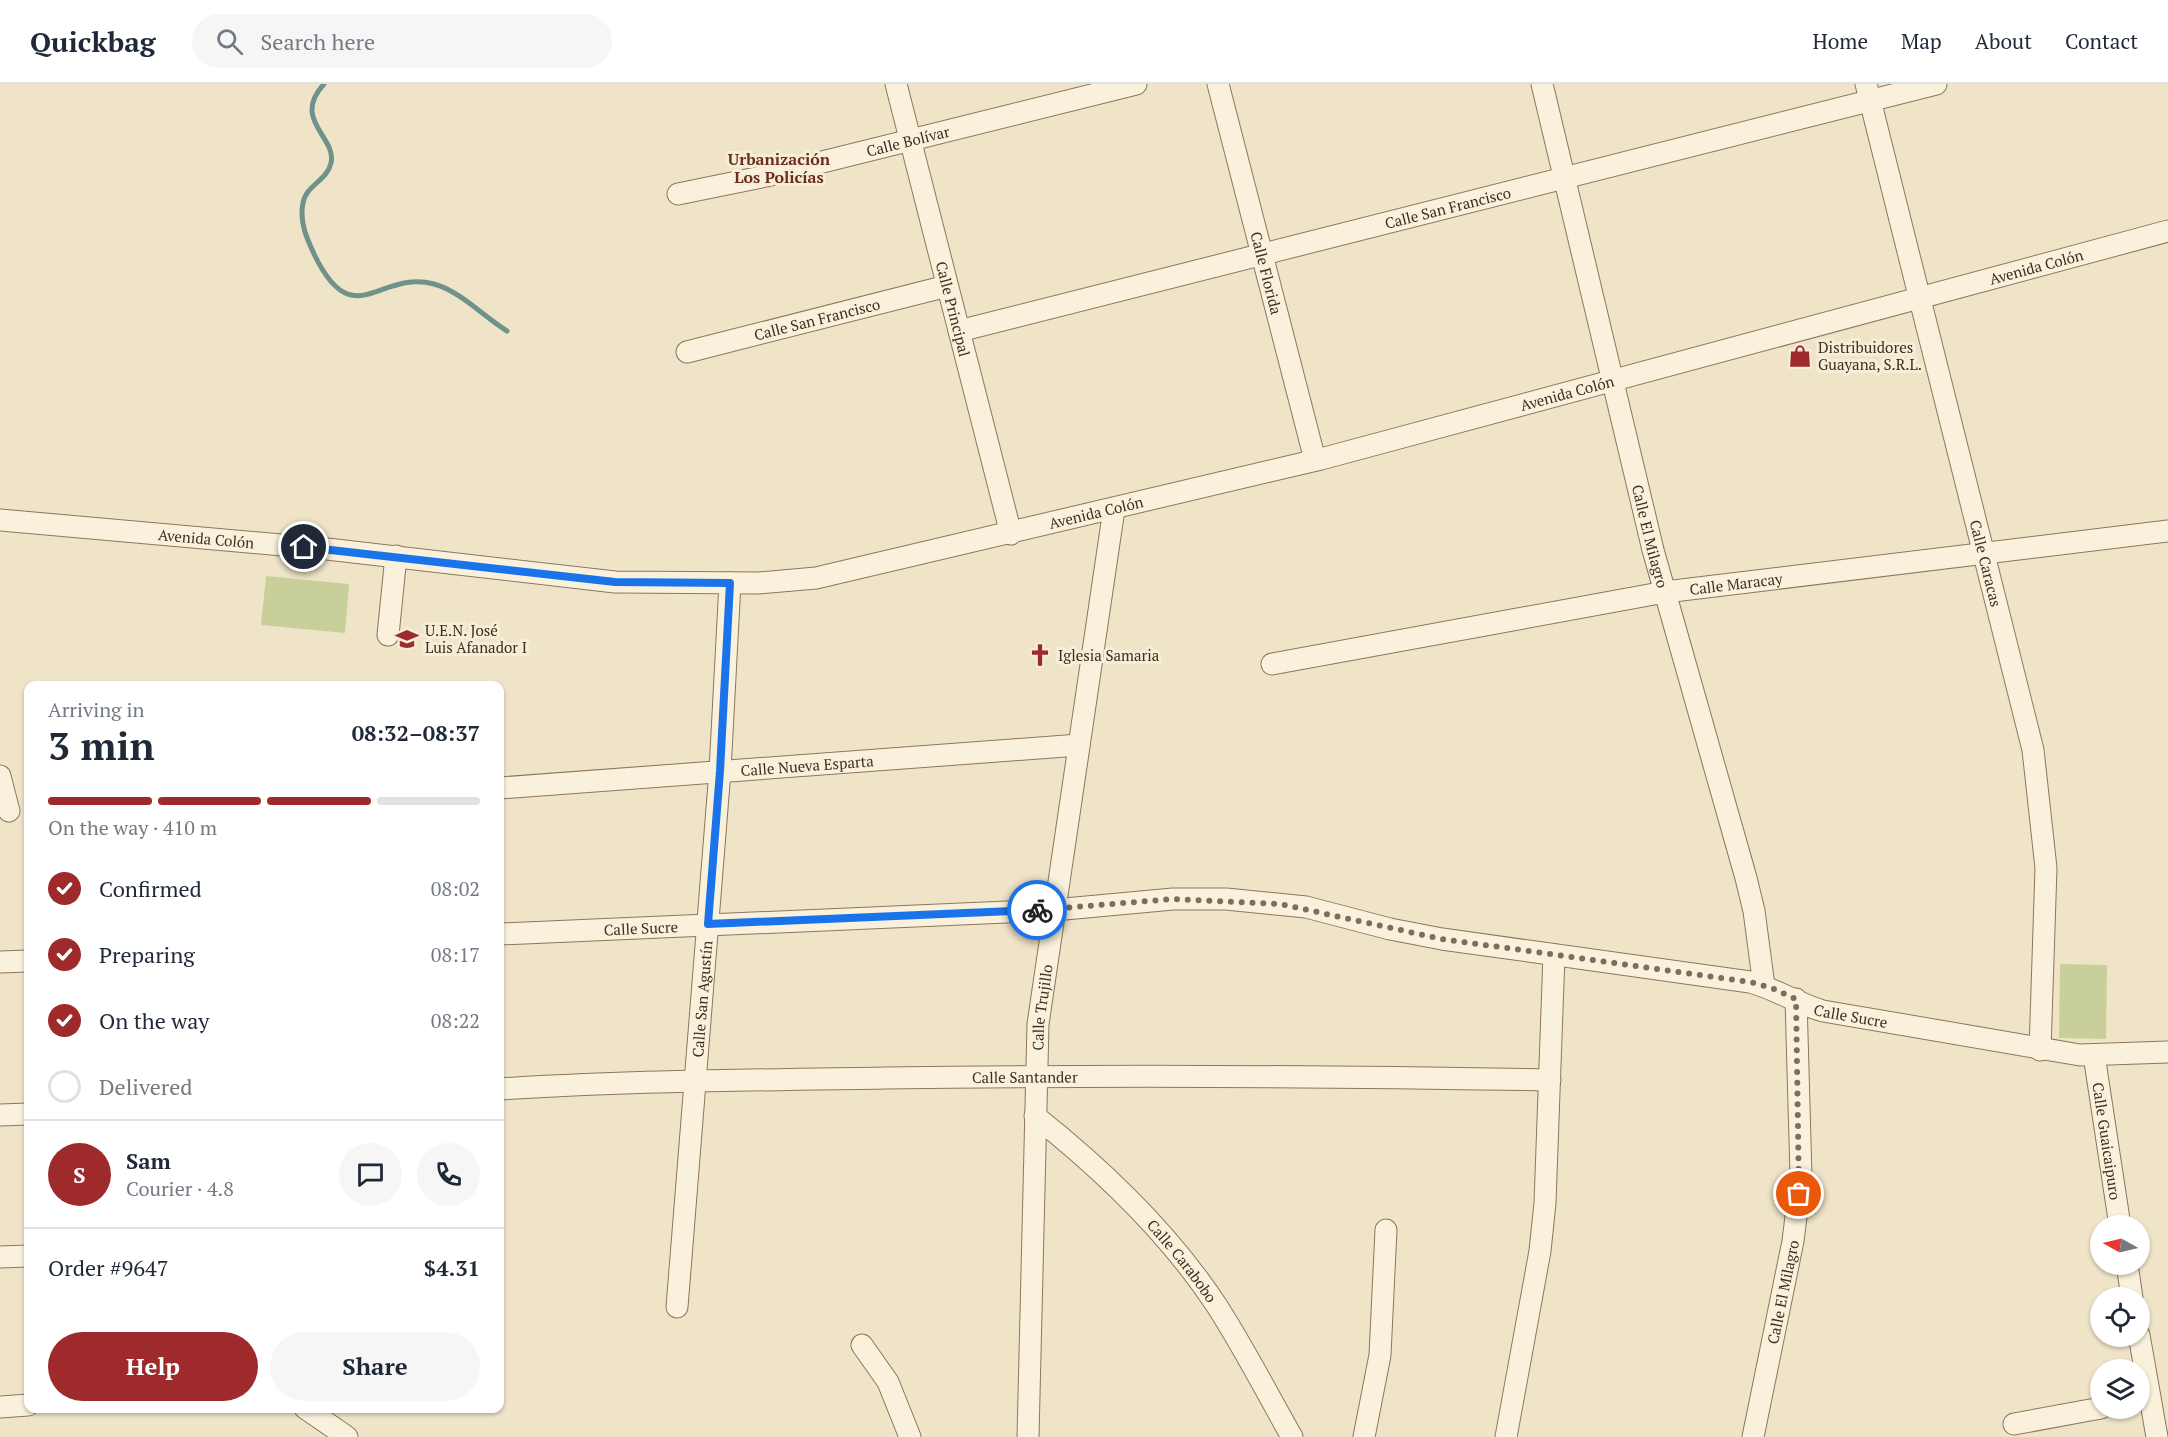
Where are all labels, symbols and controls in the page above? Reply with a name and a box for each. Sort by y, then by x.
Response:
search box [192,14,612,68]
text: Quickbag [30,23,156,60]
icon: search [213,25,246,58]
text: Search here [261,27,375,56]
text: Home [1812,27,1868,55]
text: Map [1901,27,1942,55]
text: About [1975,27,2032,55]
text: Contact [2065,27,2138,55]
street label: Calle Bolívar [864,121,952,161]
district label: Urbanización Los Policías [728,148,831,188]
street label: Calle San Francisco [1383,182,1513,233]
street label: Calle Florida [1246,229,1287,317]
street label: Avenida Colón [1987,244,2086,289]
street label: Calle Principal [932,259,975,359]
street label: Calle San Francisco [752,293,882,345]
place label: Distribuidores Guayana, S.R.L. [1818,337,1922,374]
shop icon: Distribuidores Guayana, S.R.L. [1787,343,1813,369]
street label: Avenida Colón [1518,371,1616,415]
street label: Calle El Milagro [1628,482,1673,590]
street label: Avenida Colón [1047,491,1145,533]
street label: Calle Caracas [1966,517,2007,609]
pin [278,521,329,572]
street label: Avenida Colón [157,524,255,553]
icon: home [287,530,320,563]
street label: Calle Maracay [1688,568,1784,599]
place label: U.E.N. José Luis Afanador I [425,620,527,657]
school or university icon: U.E.N. José Luis Afanador I [394,626,420,652]
church icon: Iglesia Samaria [1027,642,1053,668]
place label: Iglesia Samaria [1058,645,1160,665]
text: Arriving in [48,696,144,723]
text: 08:32–08:37 [352,718,480,747]
text: 3 min [48,719,155,771]
street label: Calle Nueva Esparta [740,750,875,780]
text: On the way · 410 m [48,814,217,841]
icon: check [48,872,81,905]
text: Confirmed [99,874,202,903]
text: 08:02 [431,875,480,902]
courier [1007,880,1067,940]
icon: bike [1021,894,1054,927]
street label: Calle Sucre [603,916,679,939]
icon: check [48,938,81,971]
text: Preparing [99,940,195,969]
street label: Calle San Agustín [687,940,716,1058]
text: 08:17 [431,941,480,968]
street label: Calle Trujillo [1027,963,1057,1051]
street label: Calle Sucre [1811,999,1889,1032]
icon: check [48,1004,81,1037]
text: On the way [99,1006,209,1035]
text: 08:22 [431,1007,480,1034]
street label: Calle Santander [972,1066,1078,1087]
text: Delivered [99,1072,192,1101]
street label: Calle Guaicaipuro [2088,1081,2126,1201]
button: chat [339,1143,402,1206]
button: phone [417,1143,480,1206]
text: Sam [126,1146,171,1175]
text: S [73,1160,86,1189]
pin [1773,1168,1824,1219]
text: Courier · 4.8 [126,1175,234,1202]
icon: bag [1782,1177,1815,1210]
street label: Calle Carabobo [1143,1215,1222,1306]
north arrow [2090,1215,2150,1275]
map controls [2090,1215,2150,1419]
street label: Calle El Milagro [1762,1238,1803,1346]
text: Order #9647 [48,1253,168,1282]
text: $4.31 [424,1253,480,1282]
button: locate [2090,1287,2150,1347]
button: Help [48,1332,258,1401]
button: Share [270,1332,480,1401]
button: layers [2090,1359,2150,1419]

